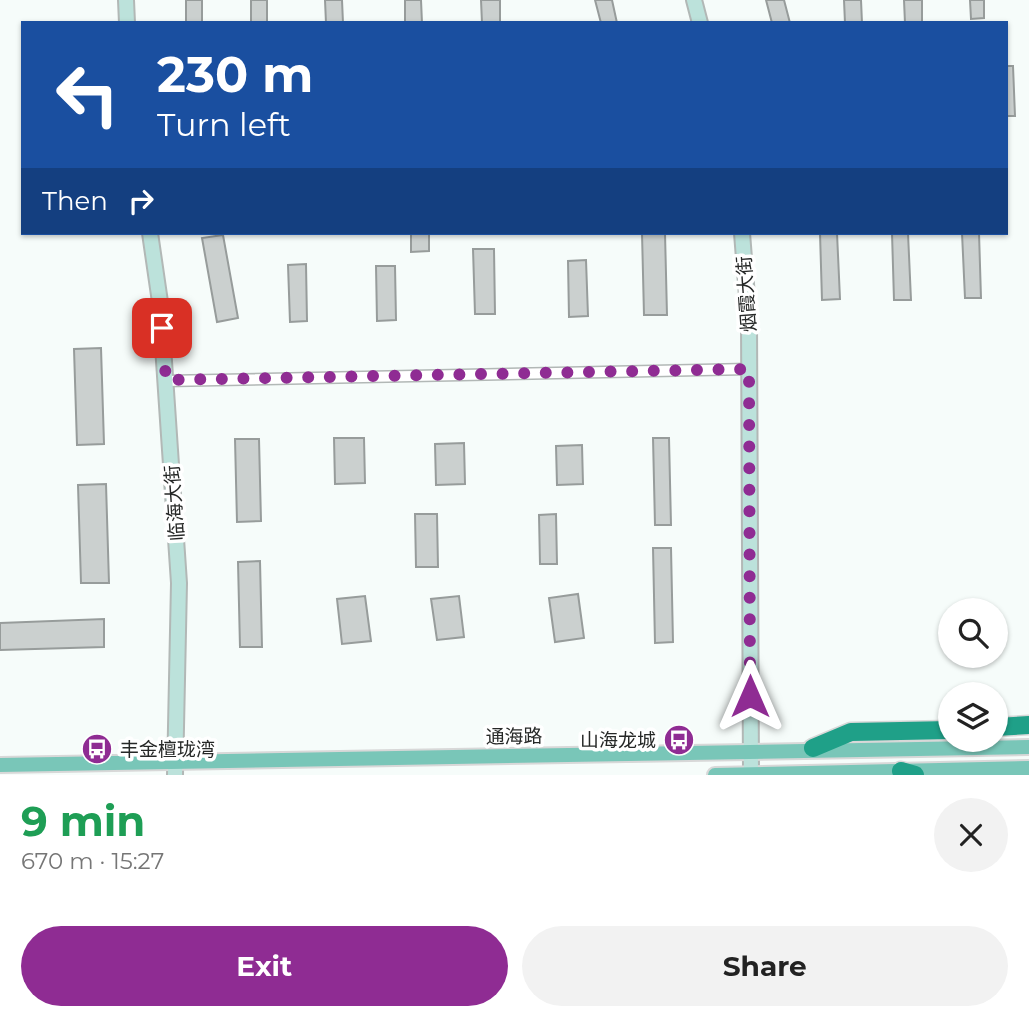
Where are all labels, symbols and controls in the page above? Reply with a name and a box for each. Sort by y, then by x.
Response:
text: 230 m [157,45,313,104]
icon: left [42,49,133,140]
text: Turn left [157,105,291,144]
icon: right [122,182,160,220]
text: Then [42,185,108,217]
street label: 烟霞大街 [732,255,761,333]
pin [132,298,192,358]
icon: arrive [143,309,181,347]
street label: 临海大街 [160,464,189,542]
map controls [938,598,1008,752]
button: search [938,598,1008,668]
position arrow [713,659,787,733]
button: layers [938,682,1008,752]
bus stop icon: 山海龙城 [662,723,696,757]
street label: 通海路 [485,725,543,748]
place label: 山海龙城 [580,729,656,752]
bus stop icon: 丰金檀珑湾 [80,732,114,766]
place label: 丰金檀珑湾 [120,738,215,761]
text: 9 min [21,795,145,847]
button: close [934,798,1008,872]
text: 670 m · 15:27 [21,847,164,875]
button: Exit [21,926,508,1006]
button: Share [522,926,1008,1006]

